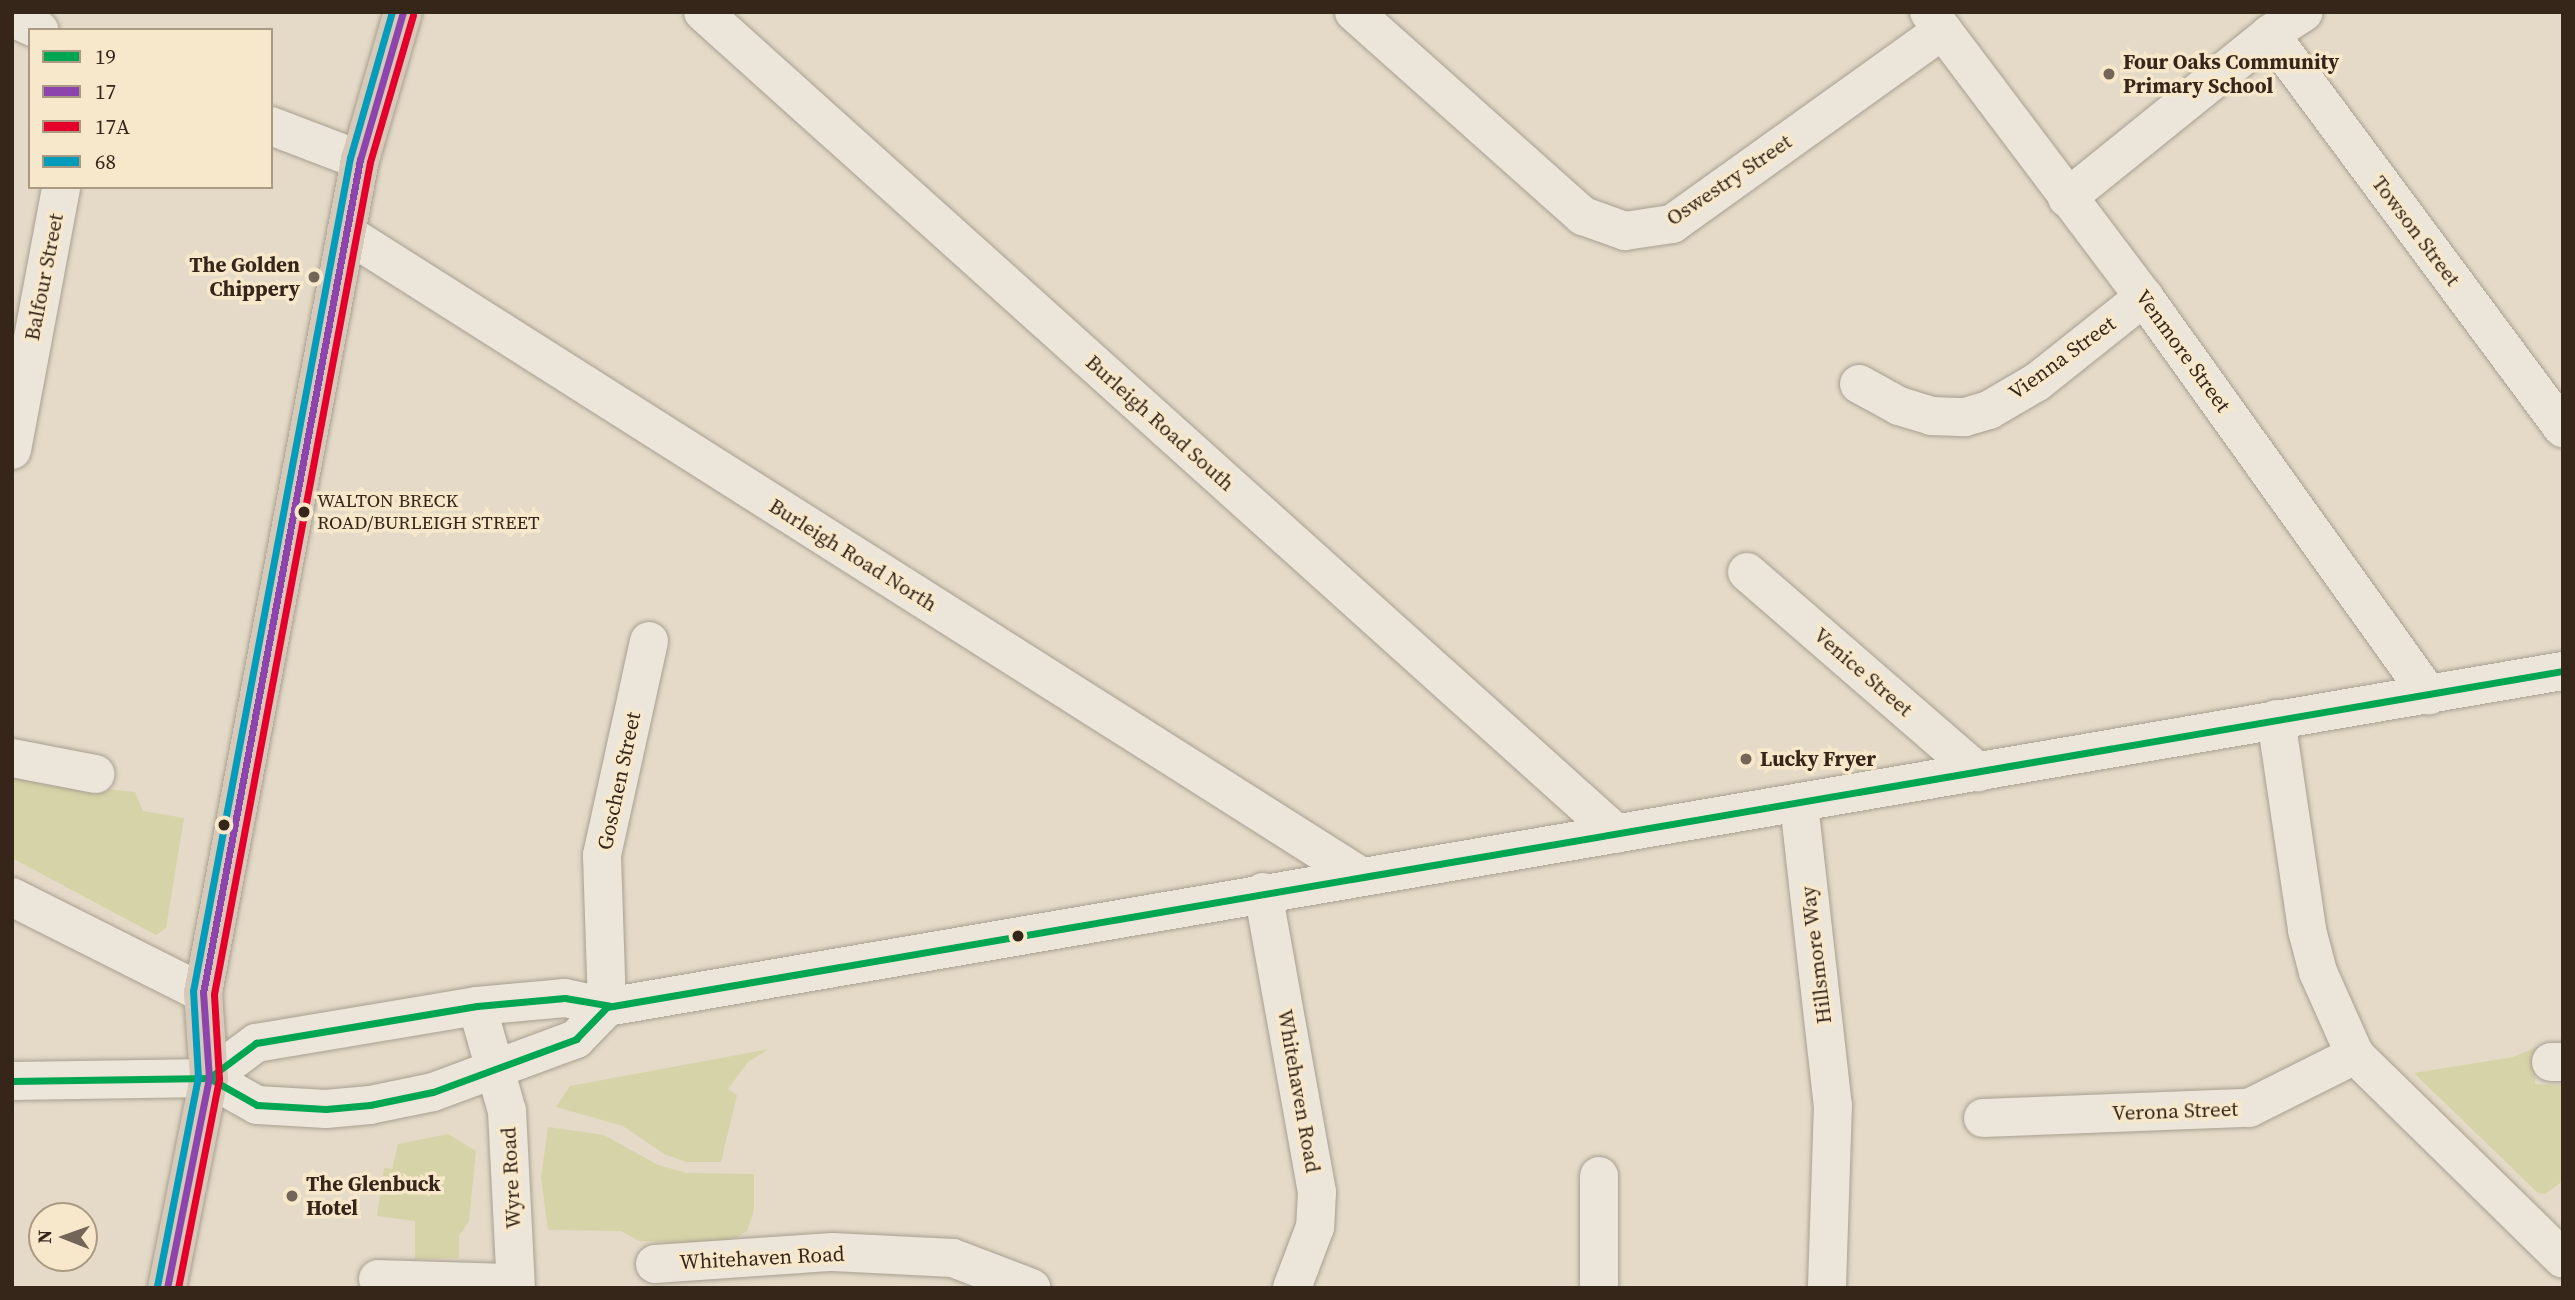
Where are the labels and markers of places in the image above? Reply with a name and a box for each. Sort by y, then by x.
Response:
place label: Four Oaks Community Primary School [2123,49,2339,99]
marker: Four Oaks Community Primary School [2101,66,2117,82]
place label: The Golden Chippery [189,252,300,302]
marker: The Golden Chippery [306,269,322,285]
place label: WALTON BRECK ROAD/BURLEIGH STREET [317,490,539,534]
marker: WALTON BRECK ROAD/BURLEIGH STREET [297,505,311,519]
place label: Lucky Fryer [1760,746,1876,772]
marker: Lucky Fryer [1738,751,1754,767]
unlabelled marker [217,818,231,832]
unlabelled marker [1011,929,1025,943]
place label: The Glenbuck Hotel [306,1171,441,1221]
marker: The Glenbuck Hotel [284,1188,300,1204]

